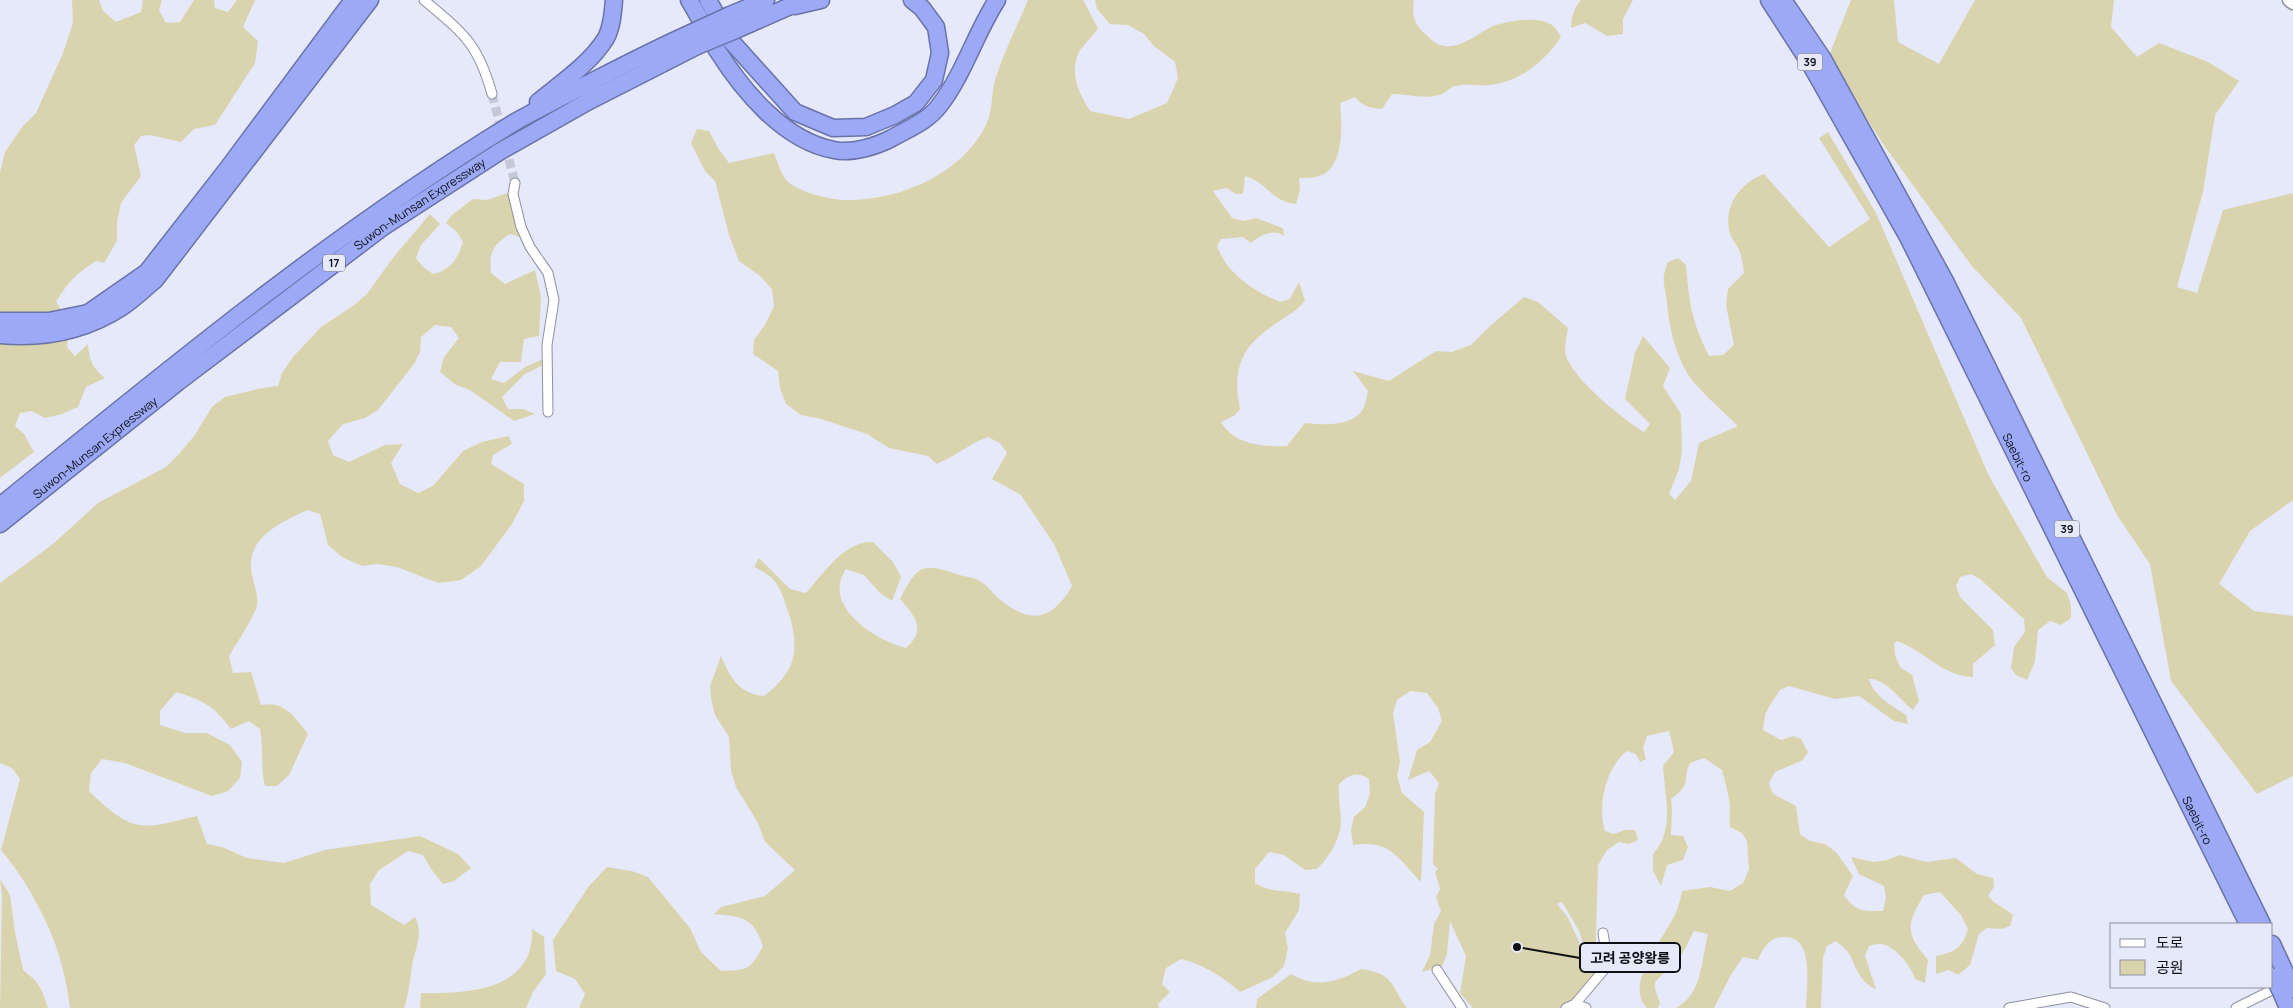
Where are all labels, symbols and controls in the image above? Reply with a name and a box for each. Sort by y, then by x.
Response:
road number: 39 [1798,54,1822,70]
street label: Suwon-Munsan Expressway [350,153,489,254]
road number: 17 [323,254,345,272]
street label: Suwon-Munsan Expressway [29,392,162,503]
street label: Saebit-ro [1998,430,2037,485]
road number: 39 [2054,520,2080,538]
street label: Saebit-ro [2178,793,2216,848]
legend [2110,923,2273,988]
text: 도로 [2156,932,2184,953]
callout: 고려 공양왕릉 [1580,943,1680,972]
text: 고려 공양왕릉 [1590,948,1670,967]
text: 공원 [2156,957,2184,978]

